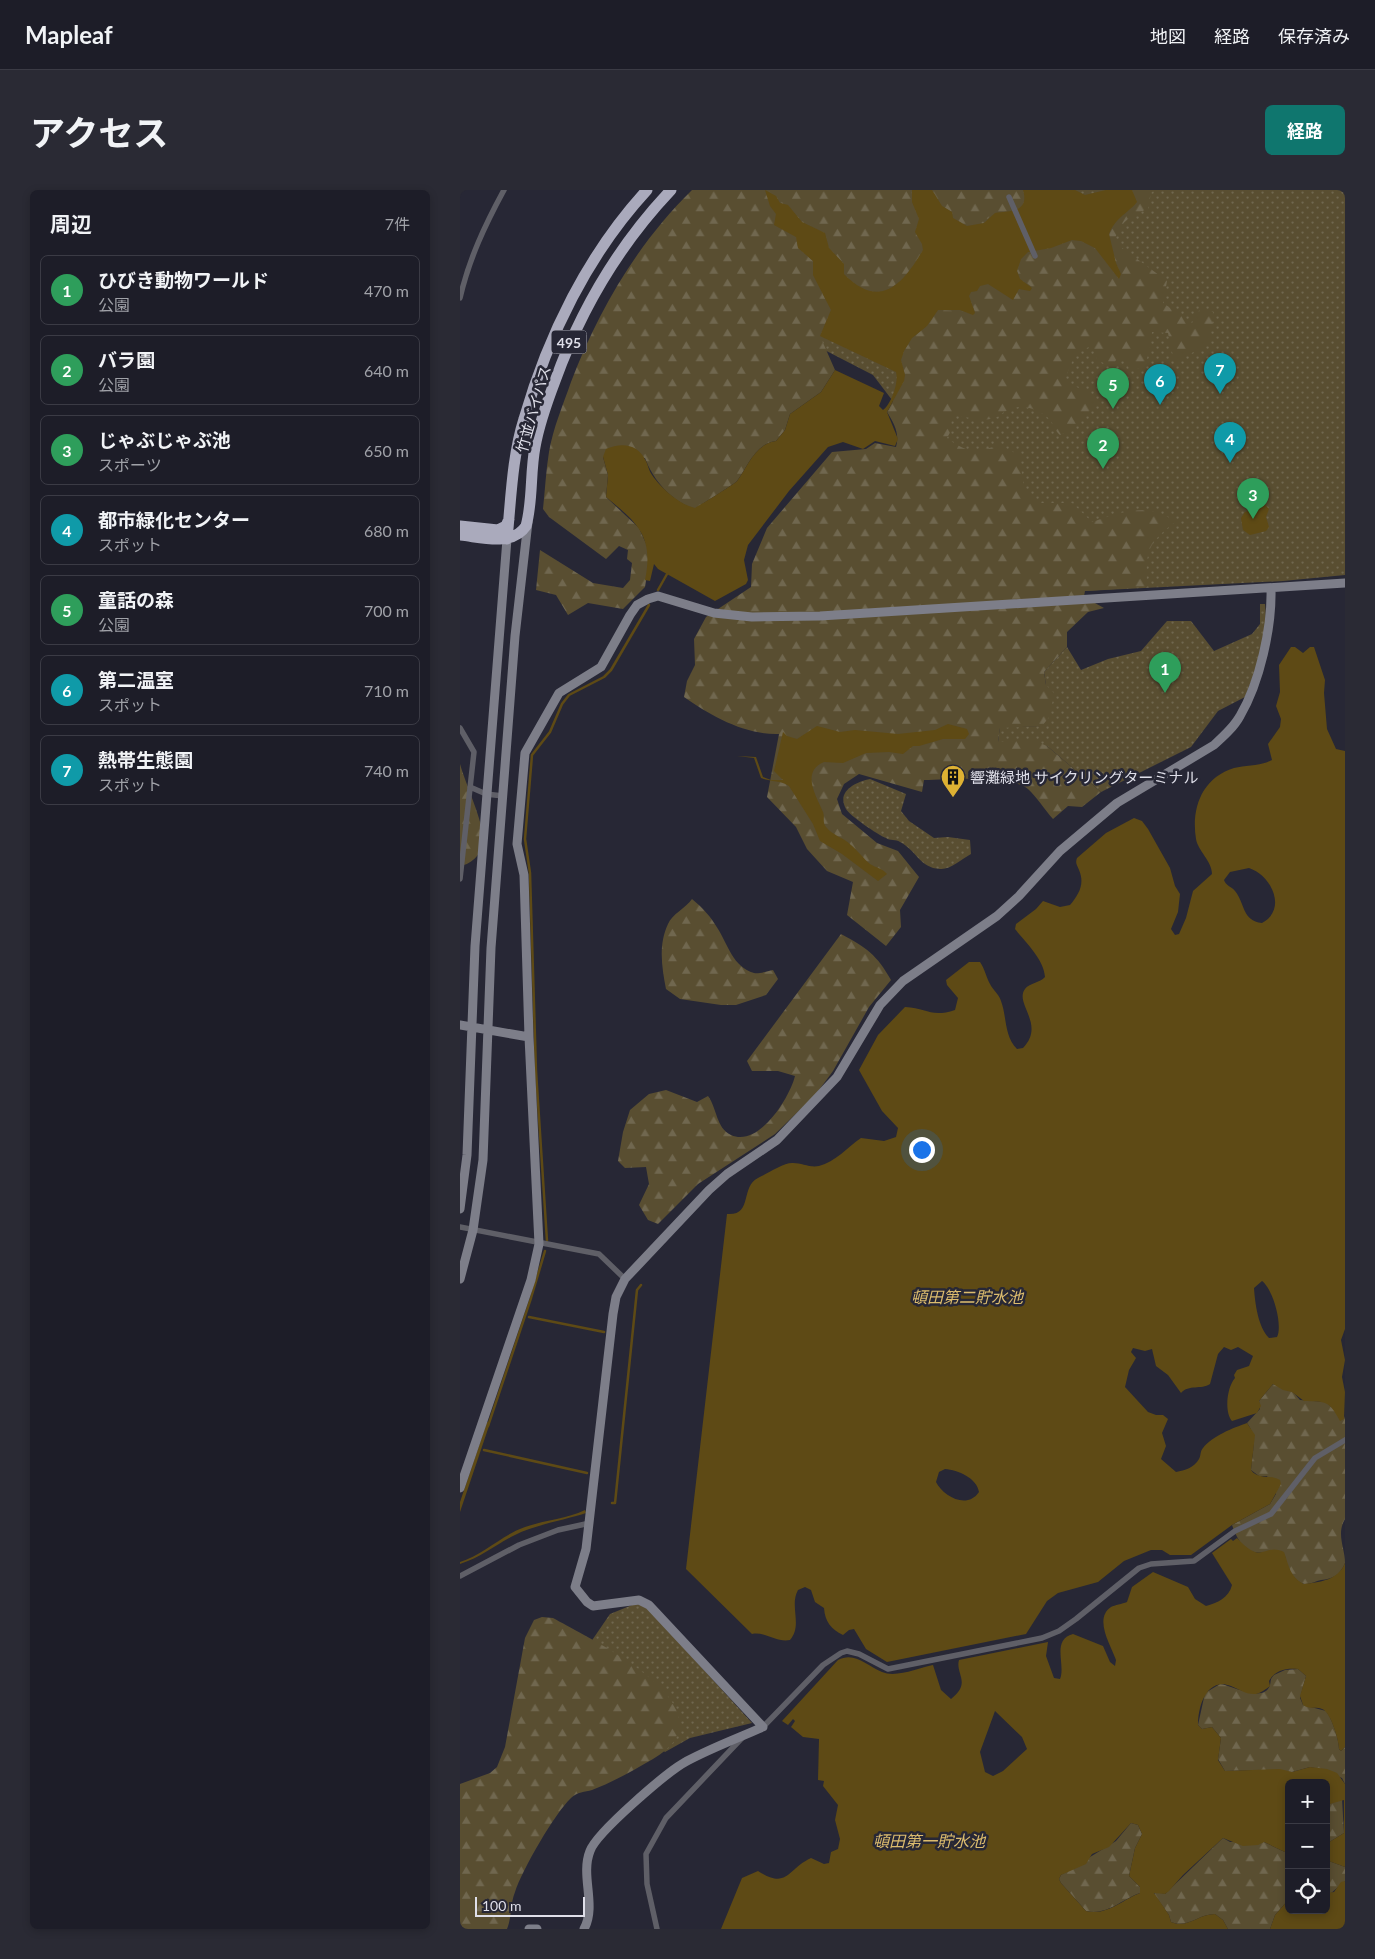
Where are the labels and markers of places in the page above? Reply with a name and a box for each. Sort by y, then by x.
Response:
pin: 7 [1204,353,1236,394]
pin: 6 [1144,364,1176,405]
pin: 5 [1097,368,1129,409]
pin: 4 [1214,422,1246,463]
pin: 2 [1087,428,1119,469]
pin: 3 [1237,478,1269,519]
pin: 1 [1149,652,1181,693]
building icon: 響灘緑地 サイクリングターミナル [940,764,966,798]
place label: 響灘緑地 サイクリングターミナル [970,768,1199,786]

